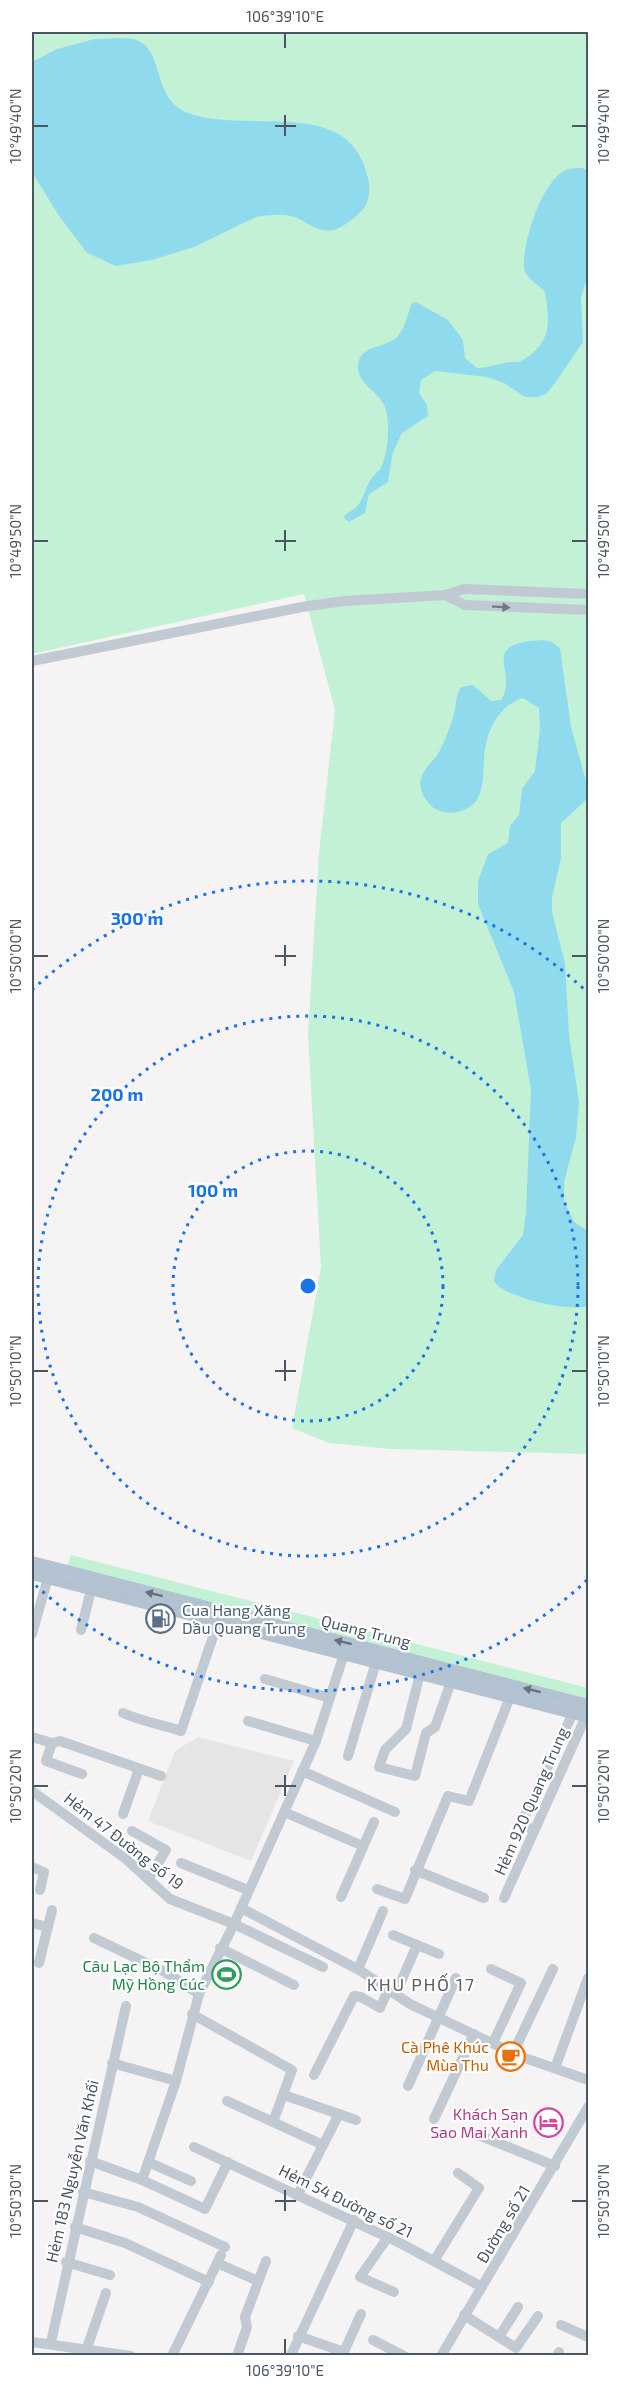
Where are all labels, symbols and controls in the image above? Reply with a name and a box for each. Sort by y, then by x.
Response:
text: 106°39'10"E [246,7,324,25]
text: 10°49'40"N [6,88,24,164]
text: 10°49'40"N [594,88,612,164]
text: 10°49'50"N [6,504,24,578]
text: 10°49'50"N [594,504,612,578]
one-way arrow [492,602,511,611]
text: 300 m [111,907,163,929]
text: 10°50'00"N [6,919,24,993]
text: 10°50'00"N [594,919,612,993]
text: 200 m [91,1083,143,1105]
text: 100 m [188,1179,238,1201]
centre of rings [298,1276,318,1296]
text: 10°50'10"N [6,1335,24,1407]
text: 10°50'10"N [594,1335,612,1407]
one-way arrow [145,1588,163,1598]
place label: Cua Hang Xăng Dầu Quang Trung [182,1600,306,1638]
fuel station icon: Cua Hang Xăng Dầu Quang Trung [145,1603,177,1635]
street label: Quang Trung [319,1610,413,1652]
one-way arrow [334,1637,352,1646]
one-way arrow [523,1685,541,1695]
street label: Hẻm 920 Quang Trung [489,1724,573,1878]
text: 10°50'20"N [6,1749,24,1823]
text: 10°50'20"N [594,1749,612,1823]
street label: Hẻm 47 Đường số 19 [61,1788,188,1893]
place label: Câu Lạc Bộ Thẩm Mỹ Hồng Cúc [82,1956,205,1993]
sports icon: Câu Lạc Bộ Thẩm Mỹ Hồng Cúc [210,1959,242,1991]
district label: KHU PHỐ 17 [367,1973,475,1995]
place label: Cà Phê Khúc Mùa Thu [401,2037,489,2074]
cafe icon: Cà Phê Khúc Mùa Thu [494,2040,526,2072]
street label: Hẻm 183 Nguyễn Văn Khối [41,2078,102,2264]
place label: Khách Sạn Sao Mai Xanh [430,2104,528,2141]
hotel icon: Khách Sạn Sao Mai Xanh [533,2107,565,2139]
street label: Hẻm 54 Đường số 21 [276,2160,416,2241]
text: 10°50'30"N [6,2164,24,2238]
text: 10°50'30"N [594,2164,612,2238]
street label: Đường số 21 [472,2181,533,2266]
text: 106°39'10"E [246,2361,324,2379]

